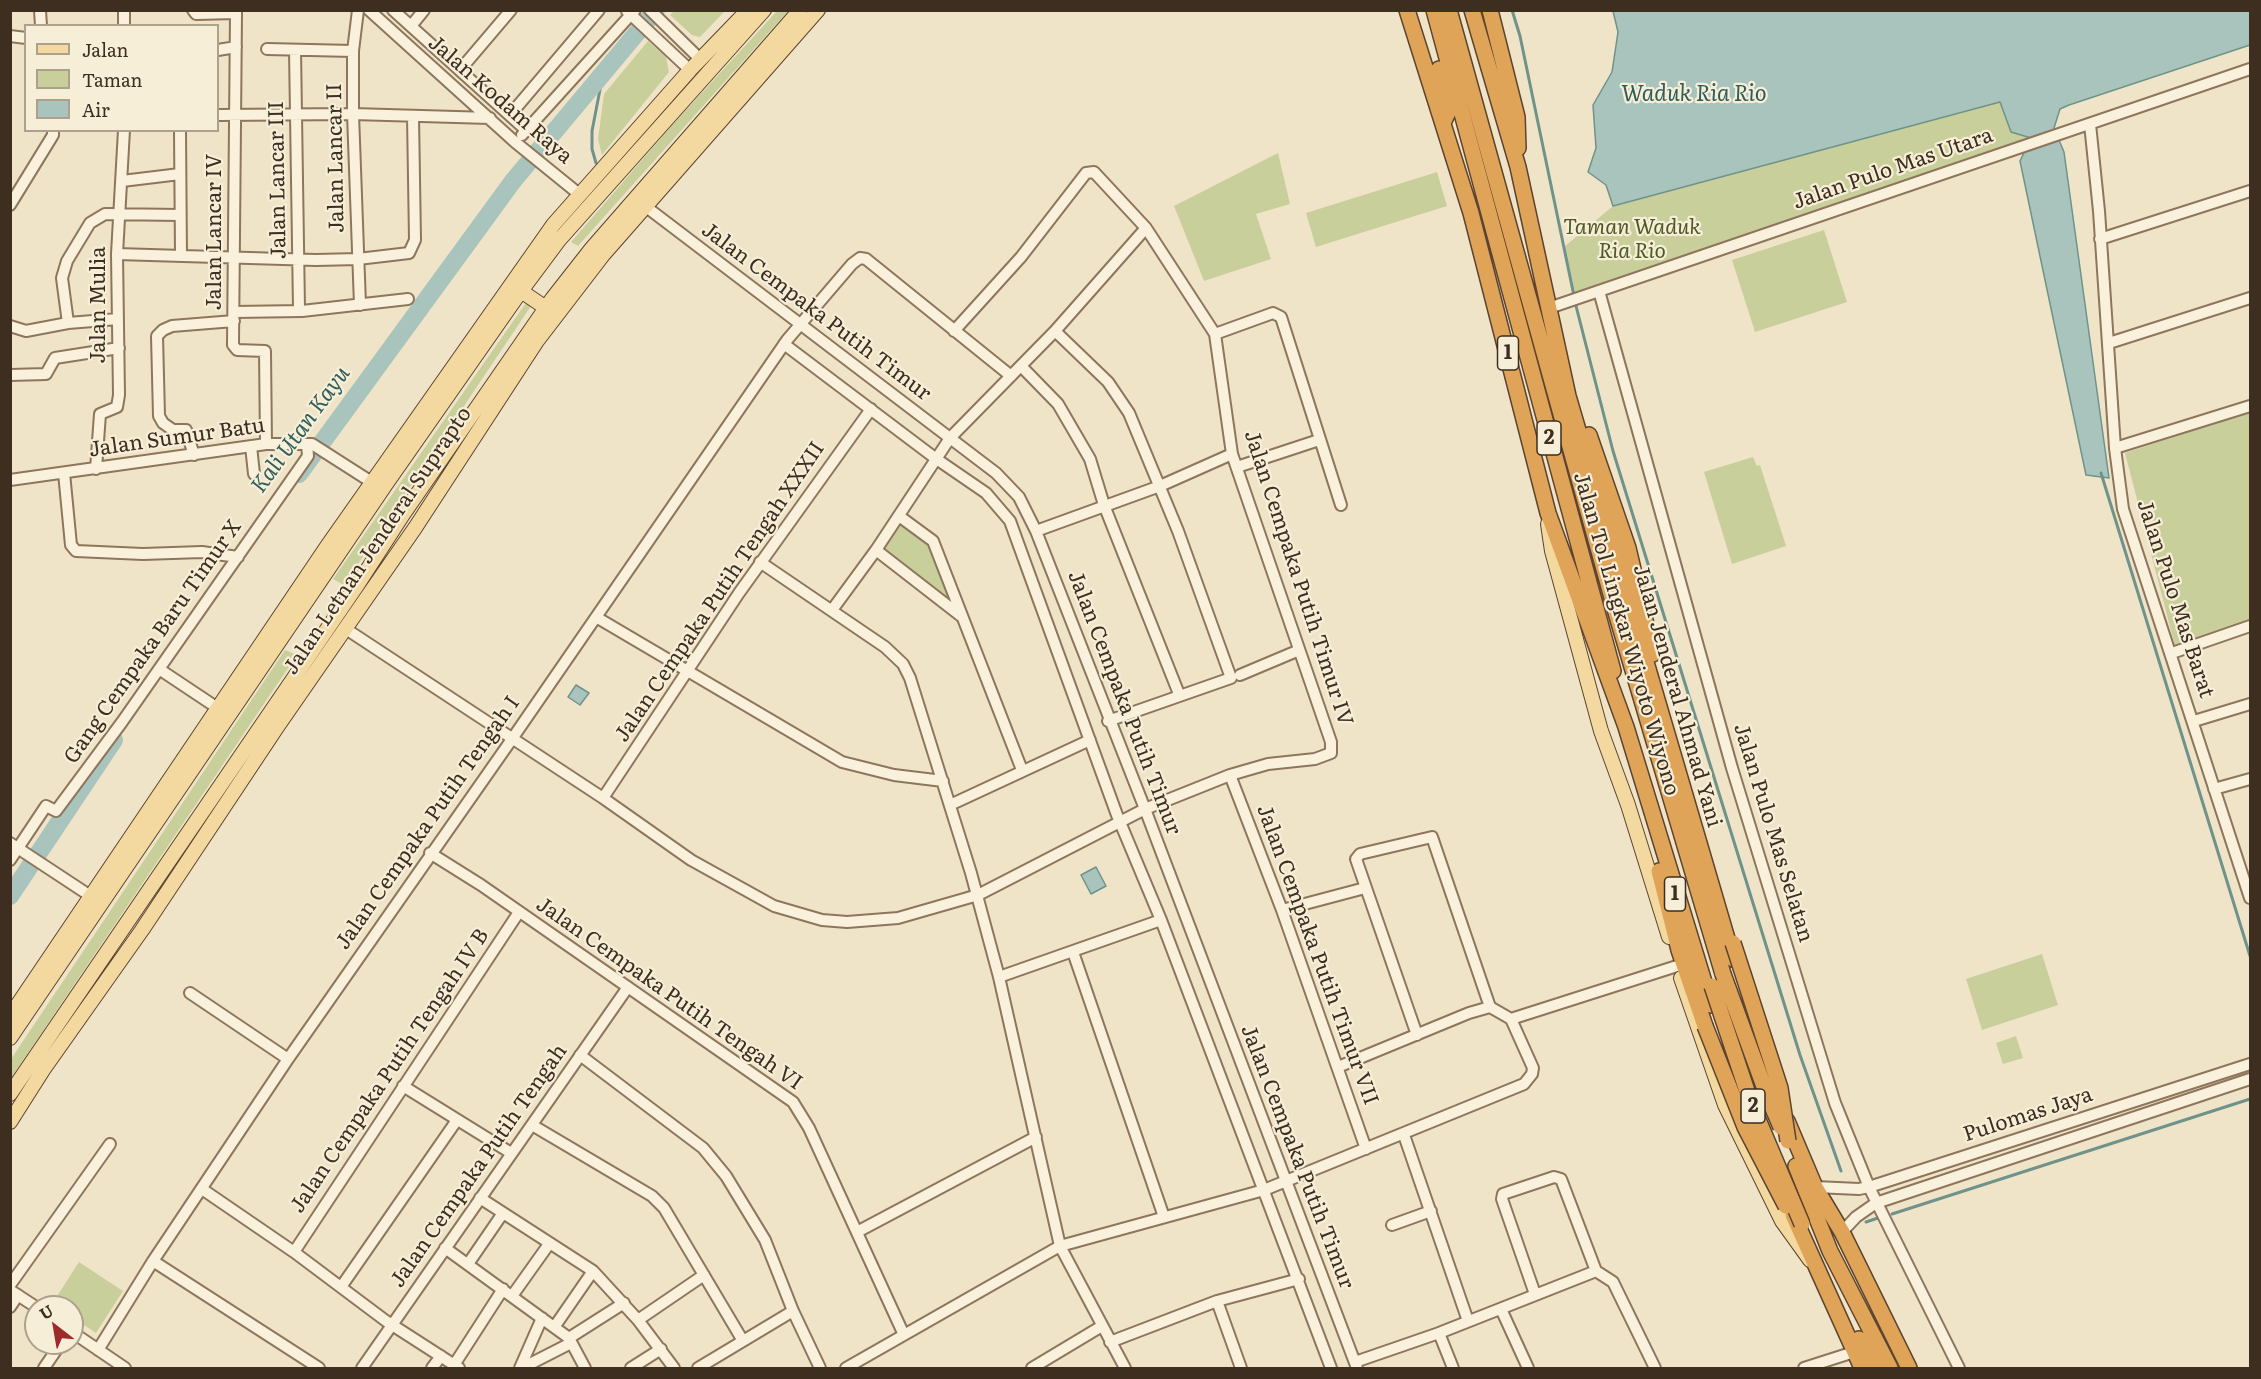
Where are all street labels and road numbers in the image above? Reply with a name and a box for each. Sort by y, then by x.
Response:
street label: Jalan Kodam Raya [423,31,577,169]
street label: Jalan Lancar II [322,83,350,233]
street label: Jalan Lancar III [264,101,292,259]
street label: Jalan Pulo Mas Utara [1790,123,1996,215]
street label: Jalan Lancar IV [202,154,228,310]
street label: Jalan Cempaka Putih Timur [696,217,936,407]
street label: Jalan Mulia [86,246,112,364]
road number: 1 [1498,336,1518,370]
street label: Jalan Letnan Jenderal Suprapto [279,402,477,680]
street label: Jalan Sumur Batu [87,413,267,463]
road number: 2 [1537,421,1561,455]
street label: Jalan Cempaka Putih Timur IV [1238,427,1358,729]
street label: Jalan Cempaka Putih Tengah XXXII [610,437,830,747]
street label: Jalan Tol Lingkar Wiyoto Wiyono [1568,469,1684,799]
street label: Jalan Pulo Mas Barat [2131,497,2219,701]
street label: Gang Cempaka Baru Timur X [59,515,247,769]
street label: Jalan Jenderal Ahmad Yani [1627,562,1727,830]
street label: Jalan Cempaka Putih Timur [1062,567,1186,839]
street label: Jalan Cempaka Putih Tengah I [331,691,525,955]
street label: Jalan Pulo Mas Selatan [1728,721,1818,945]
street label: Jalan Cempaka Putih Timur VII [1251,801,1383,1109]
road number: 1 [1664,877,1686,911]
street label: Jalan Cempaka Putih Tengah VI [531,892,807,1096]
street label: Jalan Cempaka Putih Tengah IV B [285,924,495,1218]
street label: Jalan Cempaka Putih Timur [1235,1021,1359,1293]
street label: Jalan Cempaka Putih Tengah [385,1040,573,1292]
street label: Pulomas Jaya [1960,1082,2096,1148]
road number: 2 [1741,1089,1765,1123]

